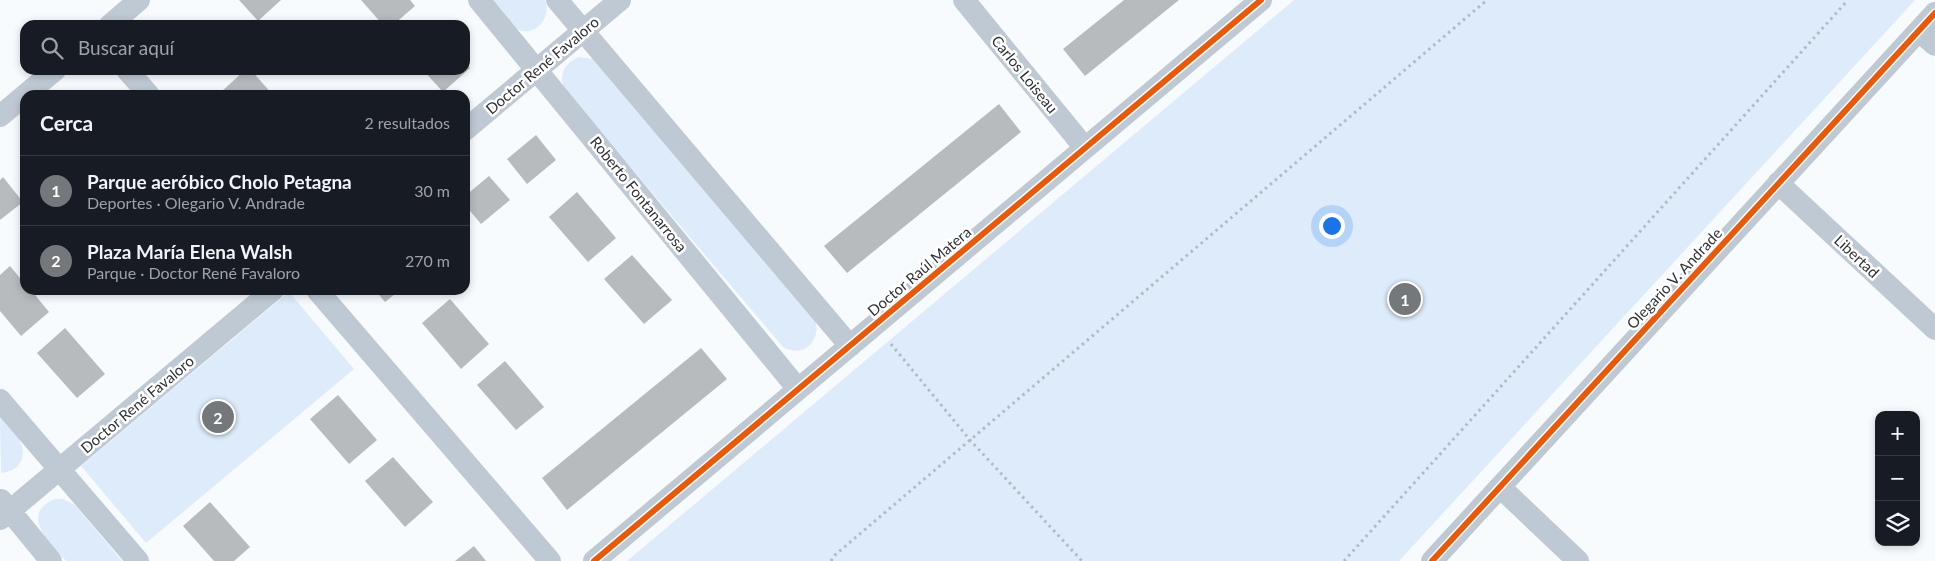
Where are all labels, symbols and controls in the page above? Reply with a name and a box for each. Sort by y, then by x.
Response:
street label: Doctor René Favaloro [482,12,602,118]
search box [20,20,470,75]
street label: Carlos Loiseau [988,31,1062,117]
icon: search [38,34,66,62]
text: Buscar aquí [78,36,174,59]
text: Cerca [40,110,93,135]
text: 2 resultados [364,113,450,132]
street label: Roberto Fontanarrosa [587,133,691,255]
text: Parque aeróbico Cholo Petagna [87,170,352,193]
text: 1 [51,181,61,200]
text: 30 m [414,181,450,200]
text: Deportes · Olegario V. Andrade [87,193,305,212]
your location [1319,213,1345,239]
street label: Doctor Raúl Matera [864,223,974,319]
street label: Olegario V. Andrade [1623,224,1725,332]
street label: Libertad [1831,231,1883,281]
text: Plaza María Elena Walsh [87,240,292,263]
text: 2 [51,251,61,270]
text: 270 m [405,251,450,270]
text: Parque · Doctor René Favaloro [87,263,300,282]
pin: 1 [1389,280,1421,318]
street label: Doctor René Favaloro [77,351,197,457]
pin: 2 [202,398,234,436]
map controls [1875,411,1920,546]
button: + [1875,411,1920,456]
button: − [1875,456,1920,501]
button: layers [1875,501,1920,546]

